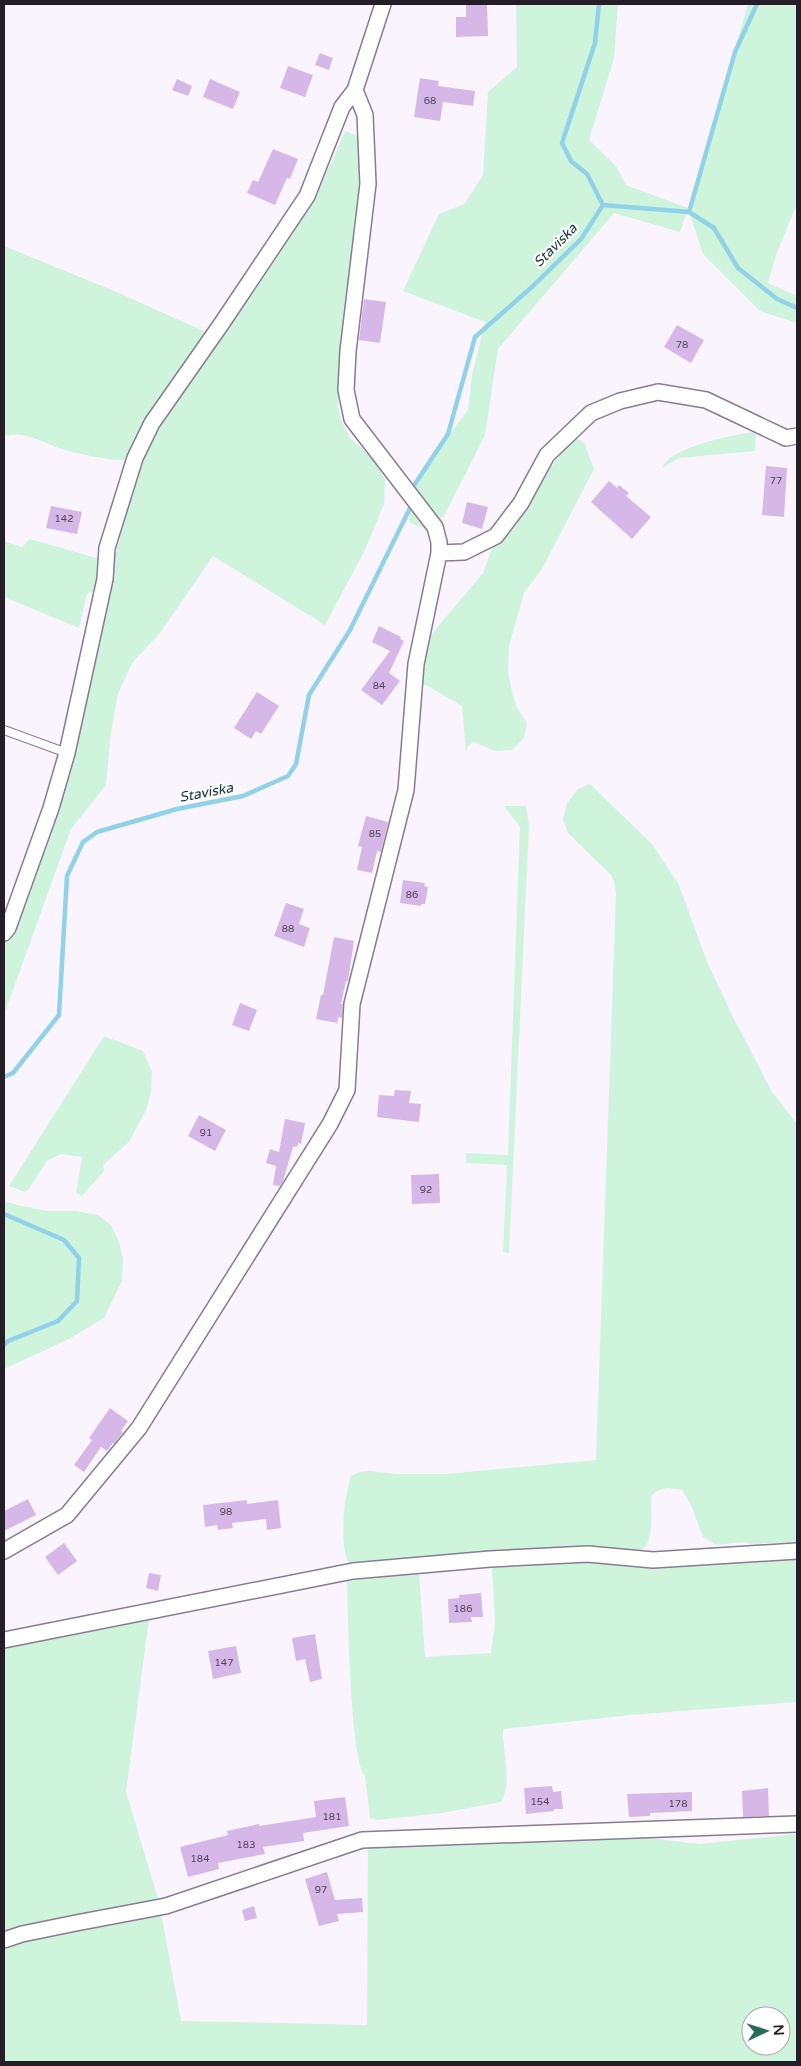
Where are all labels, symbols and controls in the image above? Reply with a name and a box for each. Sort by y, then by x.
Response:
house number: 68 [424,95,436,107]
water label: Staviska [530,219,581,271]
house number: 78 [676,339,688,351]
house number: 77 [770,475,782,487]
house number: 142 [55,513,73,525]
house number: 84 [373,680,385,692]
water label: Staviska [178,779,236,806]
house number: 85 [369,828,381,840]
house number: 86 [406,889,418,901]
house number: 88 [282,923,294,935]
house number: 91 [200,1127,212,1139]
house number: 92 [420,1184,432,1196]
house number: 98 [220,1506,232,1518]
house number: 186 [454,1603,472,1615]
house number: 147 [215,1657,233,1669]
house number: 154 [531,1796,549,1808]
house number: 178 [669,1798,687,1810]
house number: 181 [323,1811,341,1823]
house number: 183 [237,1839,255,1851]
house number: 184 [191,1853,209,1865]
house number: 97 [315,1884,327,1896]
north arrow [741,2006,791,2056]
text: N [770,2024,787,2036]

